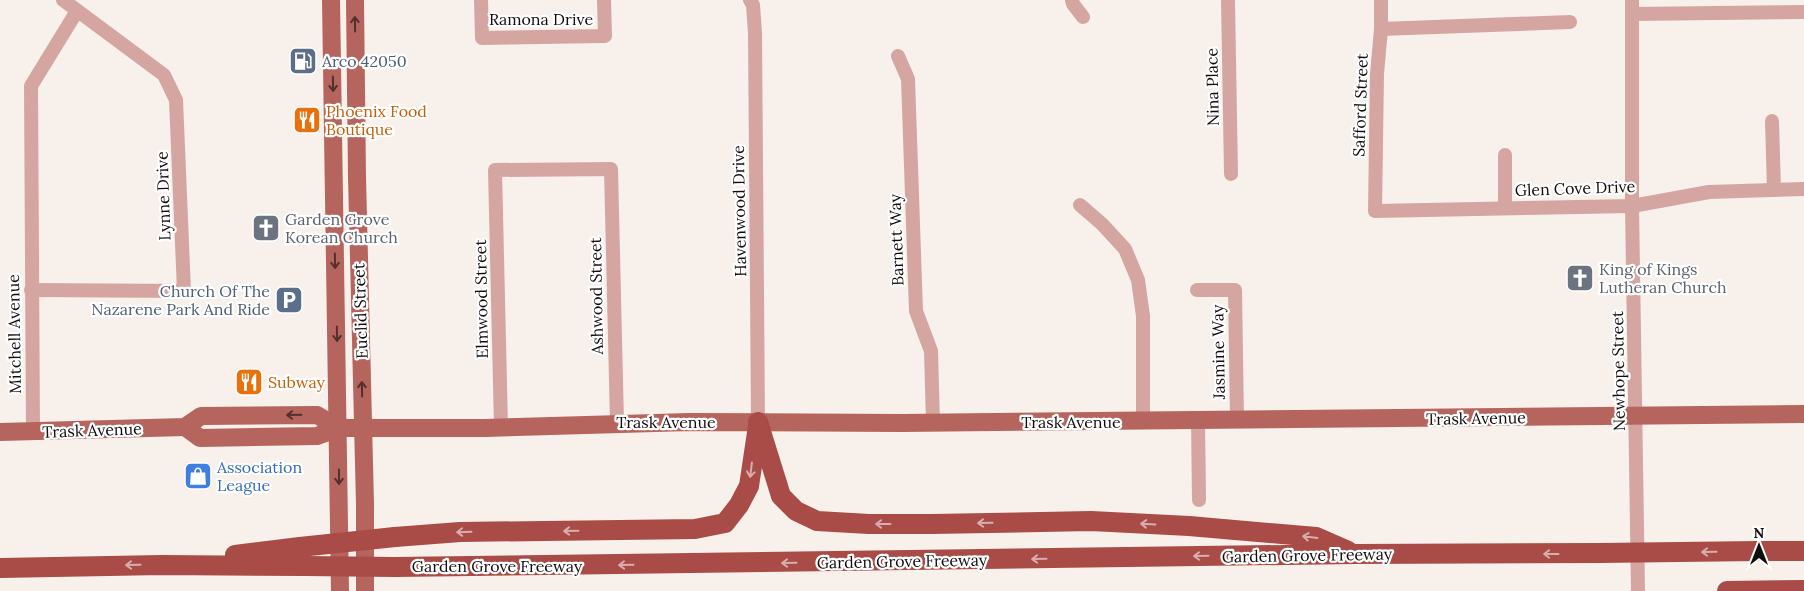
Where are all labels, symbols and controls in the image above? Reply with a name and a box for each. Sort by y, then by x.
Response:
street label: Ramona Drive [489,9,593,29]
one-way arrow [350,16,360,32]
fuel station icon: Arco 42050 [288,46,318,76]
street label: Nina Place [1201,47,1223,126]
place label: Arco 42050 [321,51,407,71]
street label: Safford Street [1348,52,1372,157]
one-way arrow [328,75,337,91]
place label: Phoenix Food Boutique [326,101,427,139]
restaurant icon: Phoenix Food Boutique [292,105,322,135]
street label: Havenwood Drive [728,145,750,277]
street label: Lynne Drive [151,151,175,241]
street label: Glen Cove Drive [1514,176,1636,200]
street label: Barnett Way [884,193,908,286]
place label: Garden Grove Korean Church [285,209,398,247]
church icon: Garden Grove Korean Church [251,213,281,243]
street label: Ashwood Street [585,236,607,356]
street label: Elmwood Street [470,239,492,359]
one-way arrow [331,253,340,269]
place label: King of Kings Lutheran Church [1599,259,1727,297]
street label: Euclid Street [348,262,372,359]
church icon: King of Kings Lutheran Church [1565,263,1595,293]
street label: Mitchell Avenue [3,274,25,394]
place label: Church Of The Nazarene Park And Ride [91,281,270,319]
parking icon: Church Of The Nazarene Park And Ride [274,285,304,315]
street label: Jasmine Way [1207,304,1229,400]
street label: Newhope Street [1607,310,1629,431]
one-way arrow [332,325,342,341]
restaurant icon: Subway [234,367,264,397]
place label: Subway [268,372,326,392]
one-way arrow [357,381,367,398]
street label: Trask Avenue [1426,407,1526,429]
one-way arrow [286,410,302,420]
street label: Trask Avenue [616,412,716,432]
street label: Trask Avenue [1021,412,1121,432]
street label: Trask Avenue [42,418,142,442]
place label: Association League [216,457,302,495]
shop icon: Association League [183,461,213,491]
one-way arrow [746,462,756,478]
one-way arrow [334,468,344,485]
one-way arrow [978,518,994,527]
one-way arrow [875,519,892,529]
one-way arrow [1140,519,1156,528]
north arrow [1734,521,1784,571]
text: N [1754,524,1765,542]
one-way arrow [563,526,580,536]
one-way arrow [456,527,472,537]
one-way arrow [1302,532,1318,542]
street label: Garden Grove Freeway [1222,544,1393,566]
one-way arrow [1701,547,1718,557]
one-way arrow [1543,549,1559,558]
street label: Garden Grove Freeway [817,550,988,572]
one-way arrow [1193,552,1209,561]
one-way arrow [1031,554,1047,564]
street label: Garden Grove Freeway [412,556,583,576]
one-way arrow [781,558,797,567]
one-way arrow [126,560,142,570]
one-way arrow [618,560,634,570]

